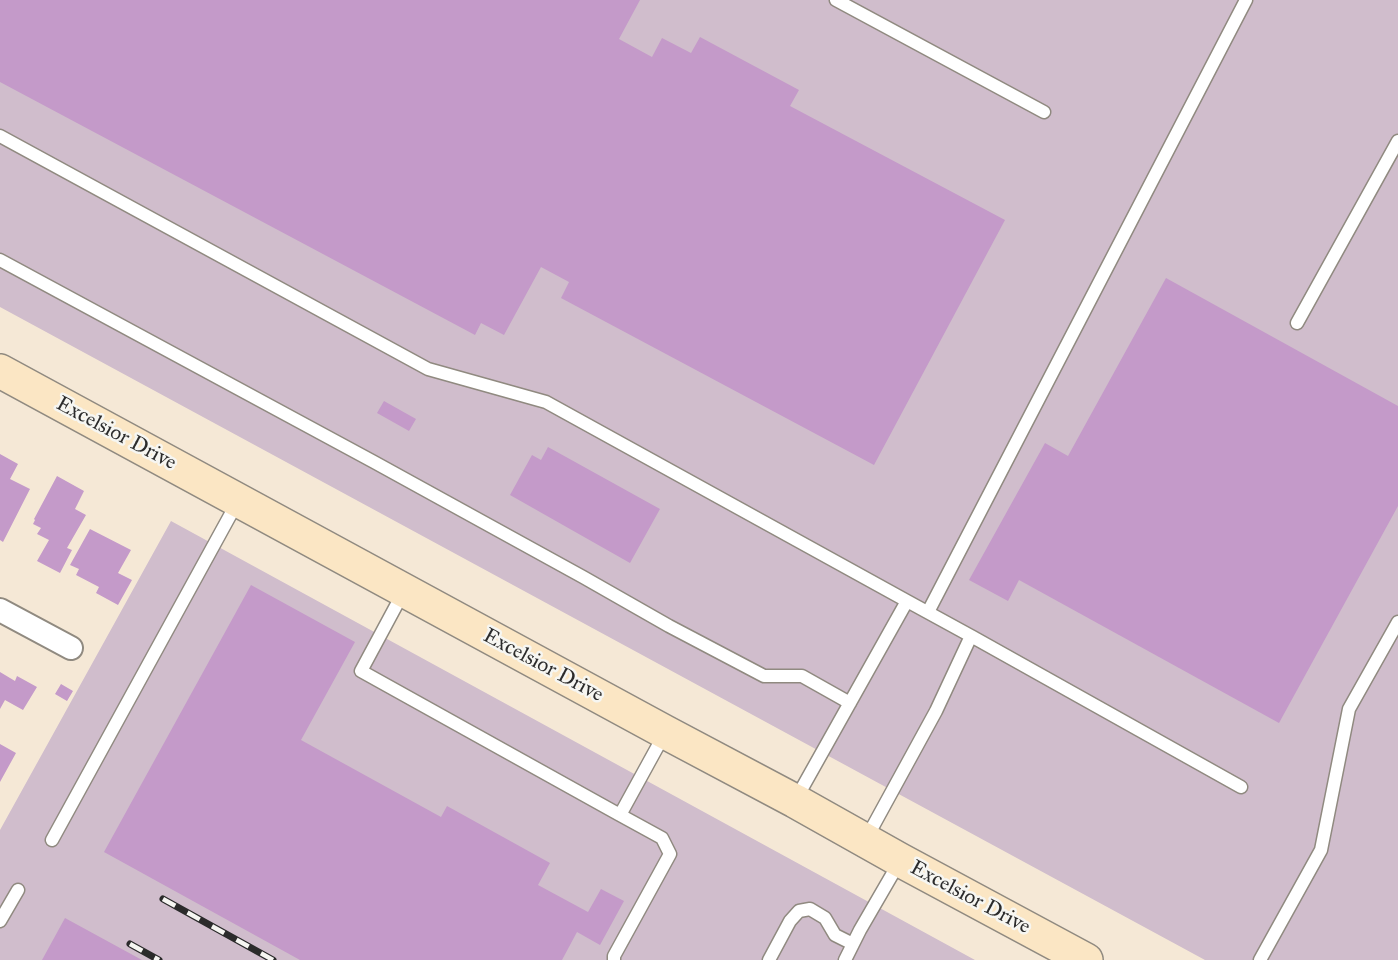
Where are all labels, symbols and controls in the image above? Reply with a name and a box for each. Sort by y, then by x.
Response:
street label: Excelsior Drive [52,392,180,476]
street label: Excelsior Drive [479,624,607,708]
street label: Excelsior Drive [906,856,1034,940]

